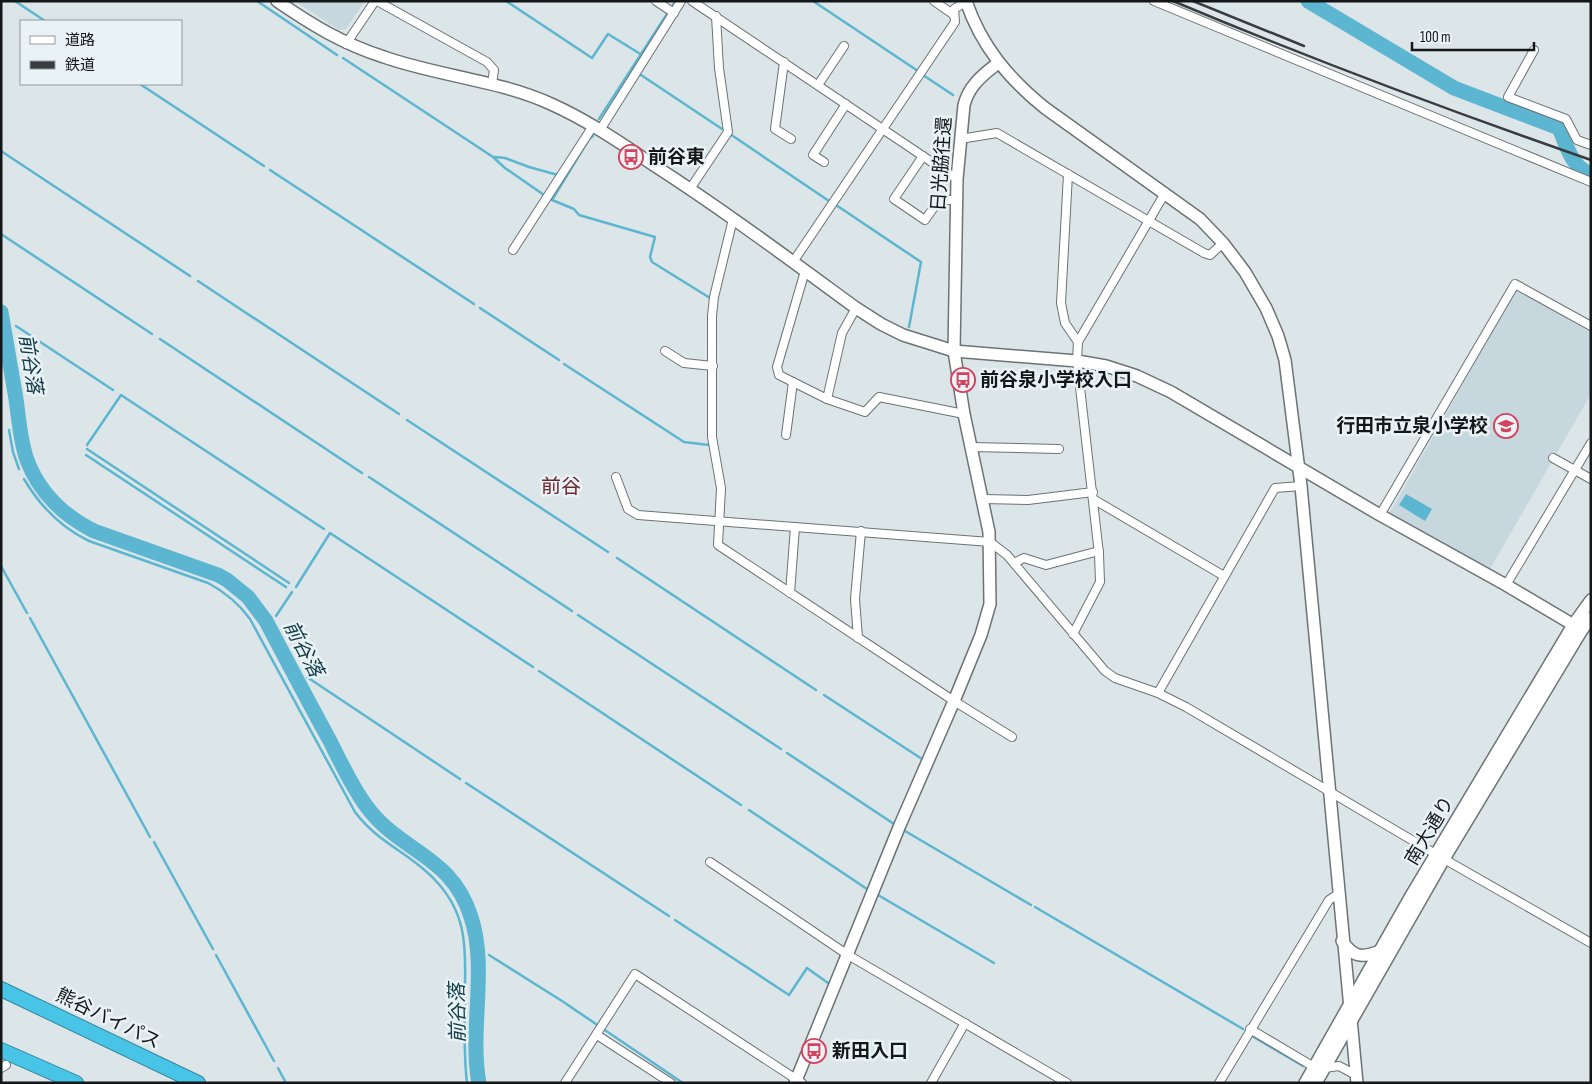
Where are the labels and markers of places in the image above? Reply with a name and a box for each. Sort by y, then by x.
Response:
bus stop icon: 前谷東 [618,144,644,170]
place label: 前谷東 [648,146,705,169]
bus stop icon: 前谷泉小学校入口 [950,367,976,393]
place label: 前谷泉小学校入口 [980,369,1132,392]
school or university icon: 行田市立泉小学校 [1493,413,1519,439]
place label: 行田市立泉小学校 [1336,415,1488,438]
bus stop icon: 新田入口 [801,1038,827,1064]
place label: 新田入口 [832,1040,908,1063]

